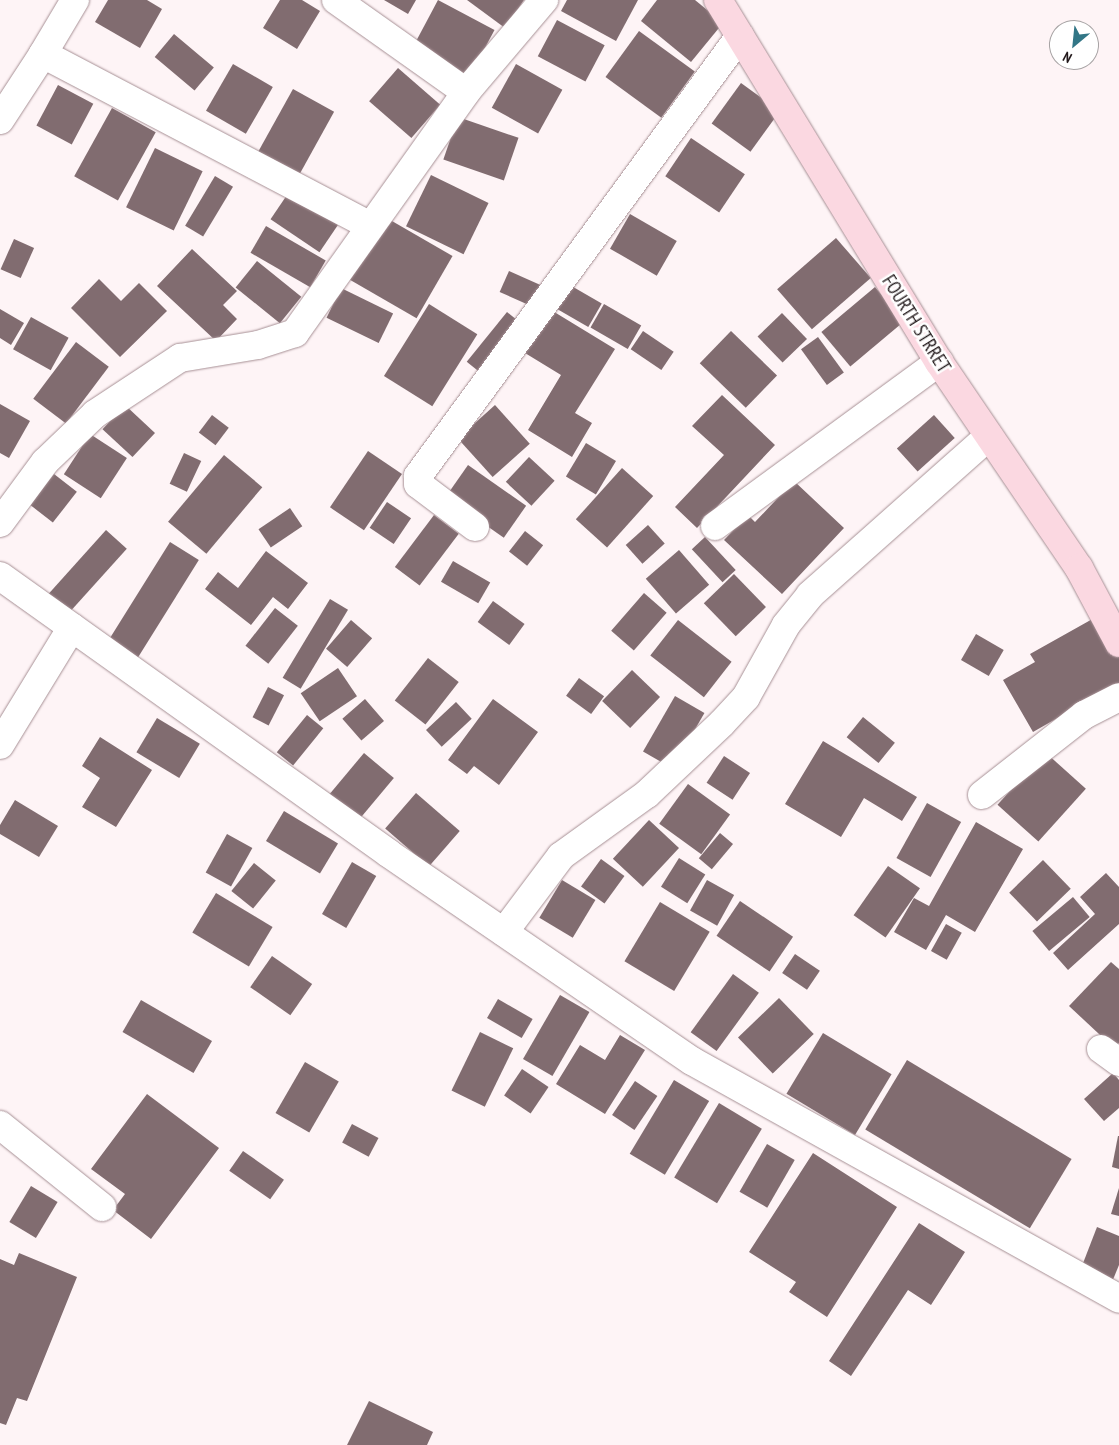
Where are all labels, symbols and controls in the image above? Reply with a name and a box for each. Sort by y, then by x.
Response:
north arrow [1049,20,1099,70]
text: N [1060,48,1075,67]
street label: FOURTH STRRET [877,271,955,377]

